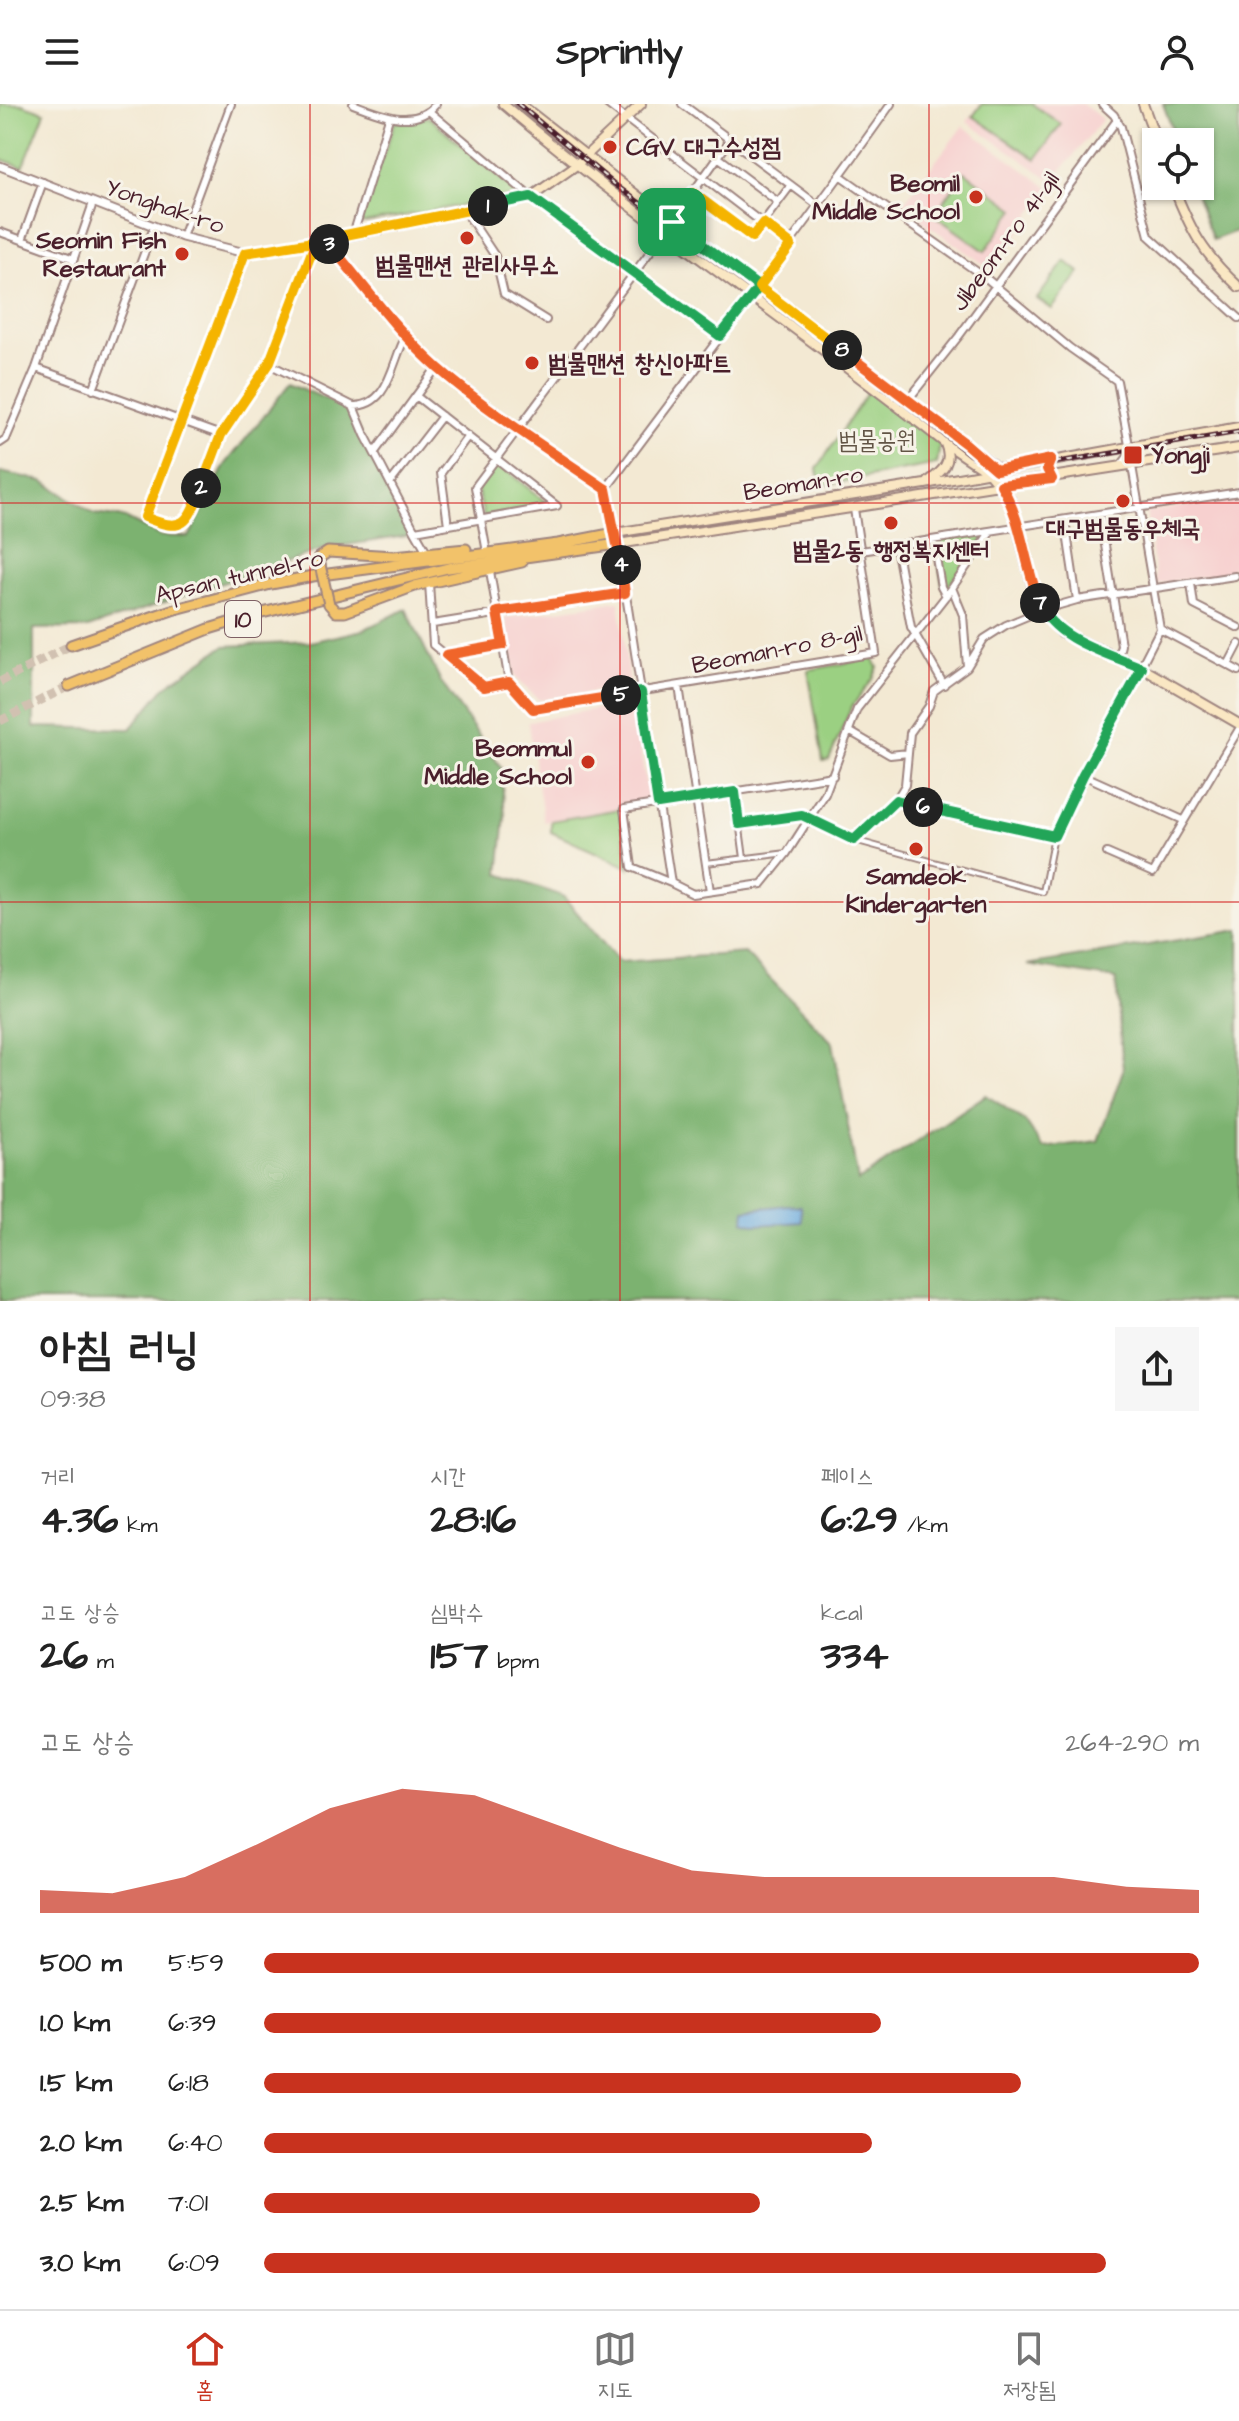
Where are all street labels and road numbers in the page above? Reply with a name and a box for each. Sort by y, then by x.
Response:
street label: Jibeom-ro 41-gil [943,165,1069,319]
street label: Yonghak-ro [100,171,229,244]
street label: Beoman-ro [741,458,866,510]
street label: Apsan tunnel-ro [152,541,327,613]
road number: 10 [225,601,261,637]
street label: Beoman-ro 8-gil [689,617,866,684]

